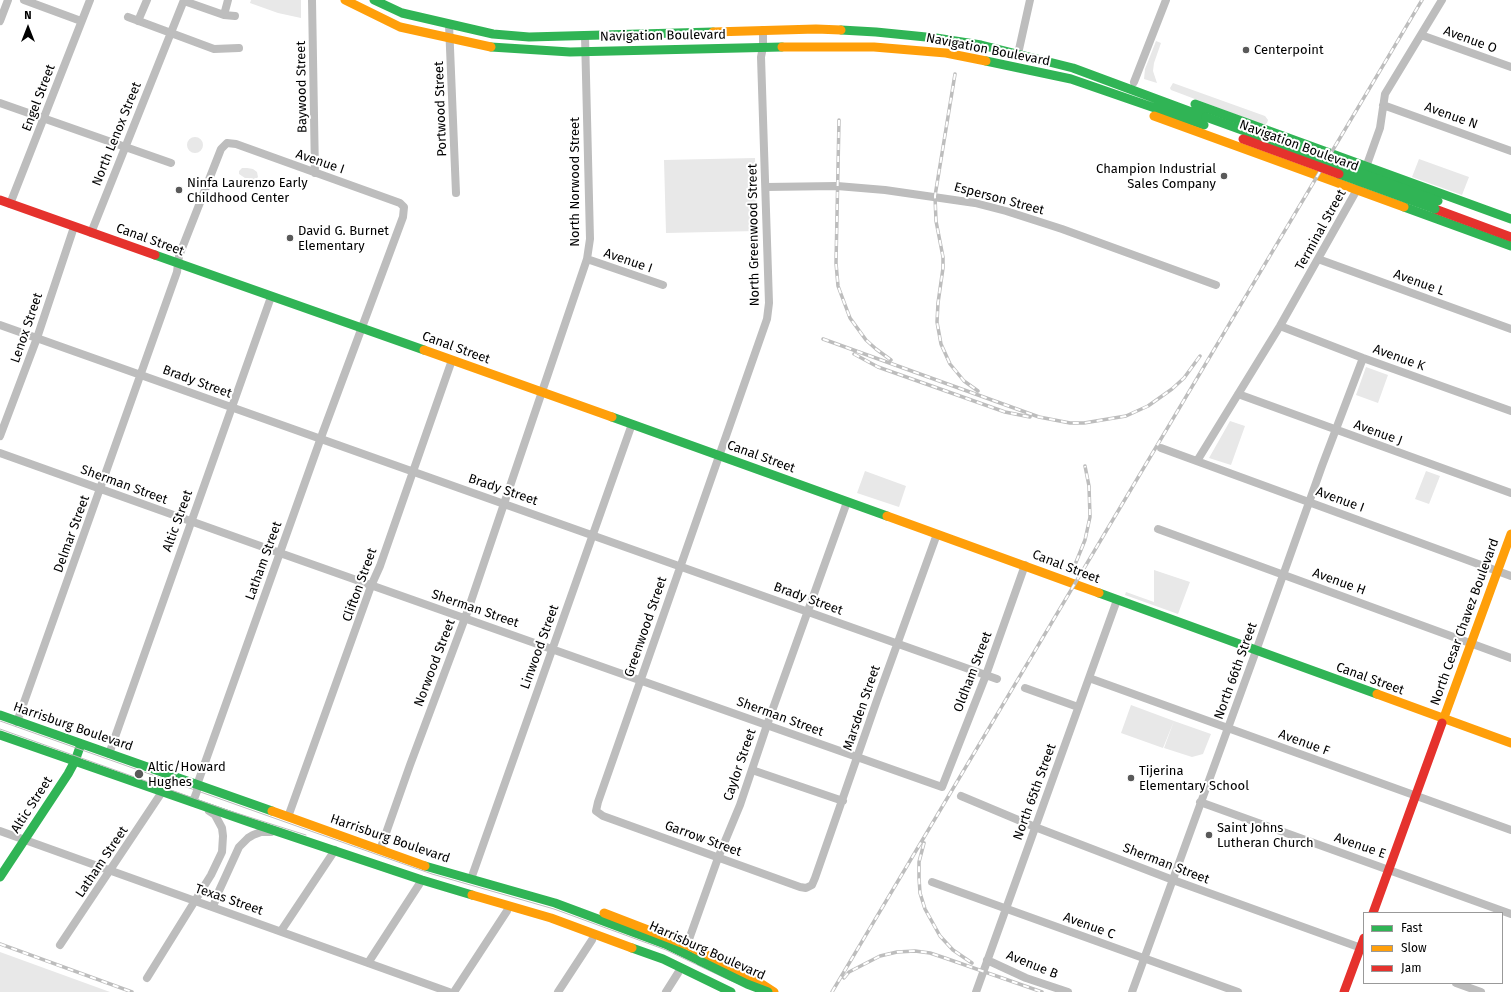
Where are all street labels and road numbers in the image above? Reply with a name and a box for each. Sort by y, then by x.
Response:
street label: Avenue O [1441,23,1499,57]
street label: Navigation Boulevard [600,27,726,45]
street label: Navigation Boulevard [925,30,1051,70]
street label: Baywood Street [293,41,311,133]
street label: Portwood Street [432,61,450,157]
street label: Engel Street [19,62,59,134]
street label: North Lenox Street [89,80,145,188]
street label: Avenue N [1422,99,1480,133]
street label: North Norwood Street [567,117,583,247]
street label: Navigation Boulevard [1237,117,1361,175]
street label: Avenue I [294,146,346,178]
street label: North Greenwood Street [745,163,763,307]
street label: Esperson Street [952,179,1046,219]
street label: Terminal Street [1292,187,1350,273]
street label: Canal Street [114,220,186,260]
street label: Avenue I [602,245,654,277]
street label: Avenue L [1391,267,1447,299]
street label: Lenox Street [8,291,46,365]
street label: Canal Street [420,328,492,368]
street label: Avenue K [1371,341,1427,375]
street label: Brady Street [160,362,234,402]
street label: Avenue J [1352,417,1404,449]
street label: Canal Street [725,437,797,477]
street label: Sherman Street [78,462,170,508]
street label: Brady Street [466,471,540,509]
street label: Avenue I [1314,484,1366,516]
street label: Altic Street [160,488,196,554]
street label: Delmar Street [51,493,93,575]
street label: Latham Street [243,519,285,603]
street label: North Cesar Chavez Boulevard [1427,536,1503,708]
street label: Clifton Street [339,546,381,624]
street label: Canal Street [1030,547,1102,587]
street label: Avenue H [1310,565,1368,599]
street label: Greenwood Street [621,575,671,679]
street label: Brady Street [771,579,845,619]
street label: Sherman Street [429,587,521,631]
street label: Linwood Street [517,603,563,691]
street label: Norwood Street [411,617,459,709]
street label: North 66th Street [1211,620,1261,722]
street label: Oldham Street [950,630,996,714]
street label: Canal Street [1334,659,1406,699]
street label: Marsden Street [840,663,884,753]
street label: Sherman Street [734,694,826,740]
street label: Harrisburg Boulevard [11,699,135,755]
street label: Caylor Street [720,727,760,803]
street label: Avenue F [1276,727,1332,759]
street label: North 65th Street [1010,742,1060,842]
street label: Altic Street [8,774,56,836]
street label: Harrisburg Boulevard [328,811,452,867]
street label: Garrow Street [662,818,744,860]
street label: Latham Street [72,823,132,901]
street label: Avenue E [1332,830,1388,862]
street label: Sherman Street [1121,840,1211,888]
street label: Texas Street [193,881,265,919]
street label: Avenue C [1061,909,1117,943]
street label: Harrisburg Boulevard [647,918,767,984]
street label: Avenue B [1004,948,1060,982]

